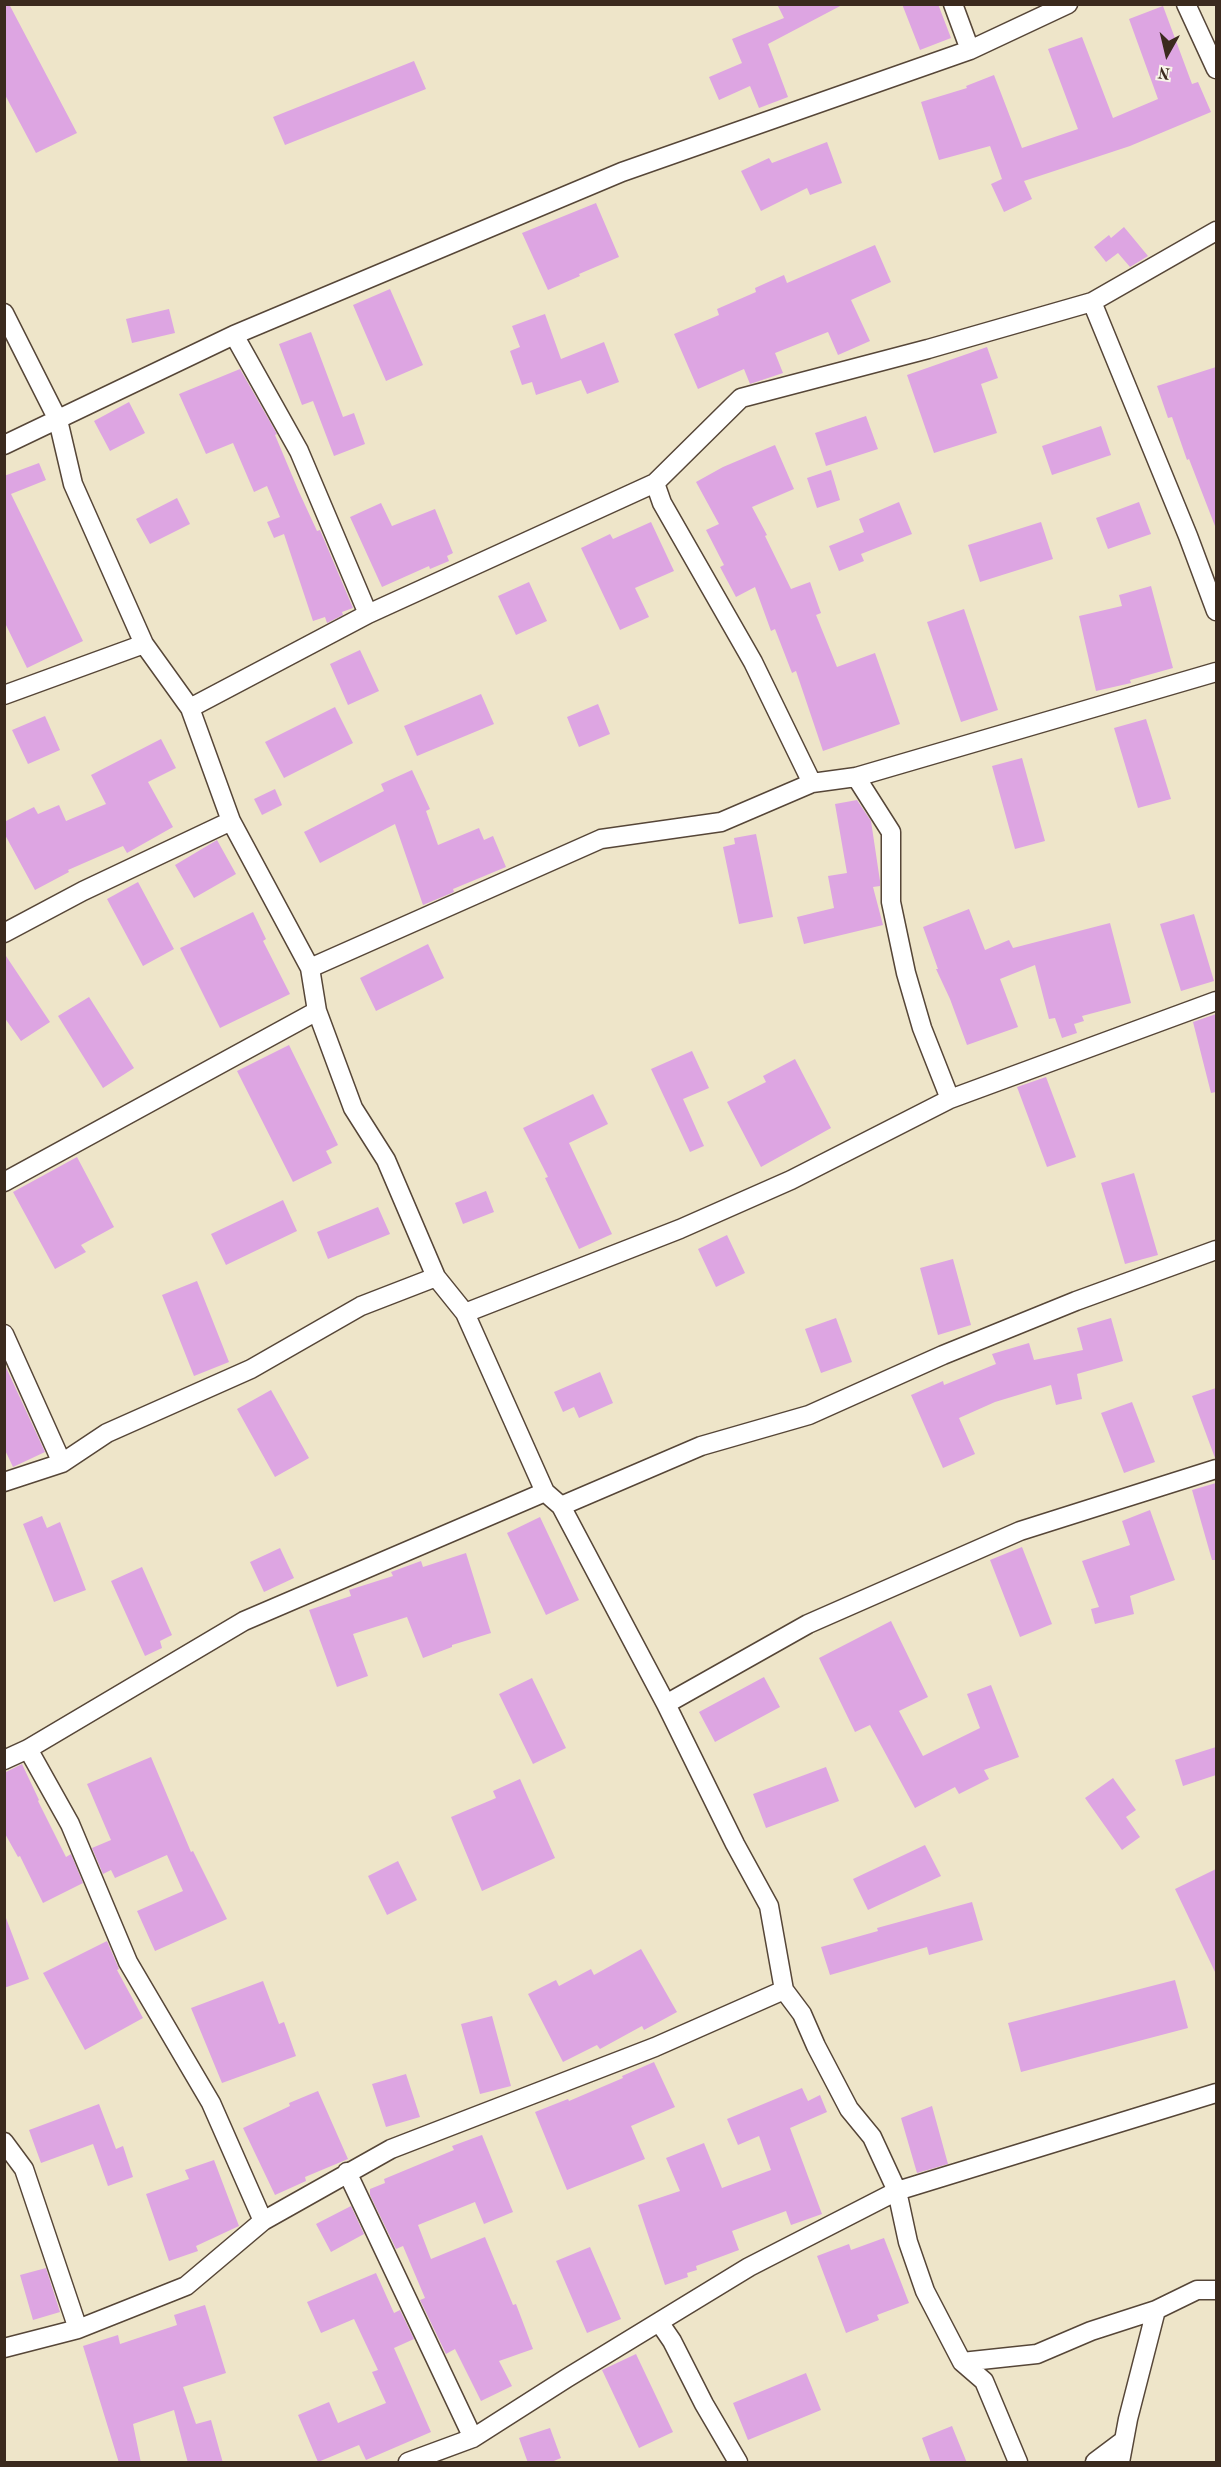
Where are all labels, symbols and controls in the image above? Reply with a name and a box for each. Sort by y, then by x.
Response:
north arrow [1137,24,1197,84]
text: N [1157,63,1172,81]

